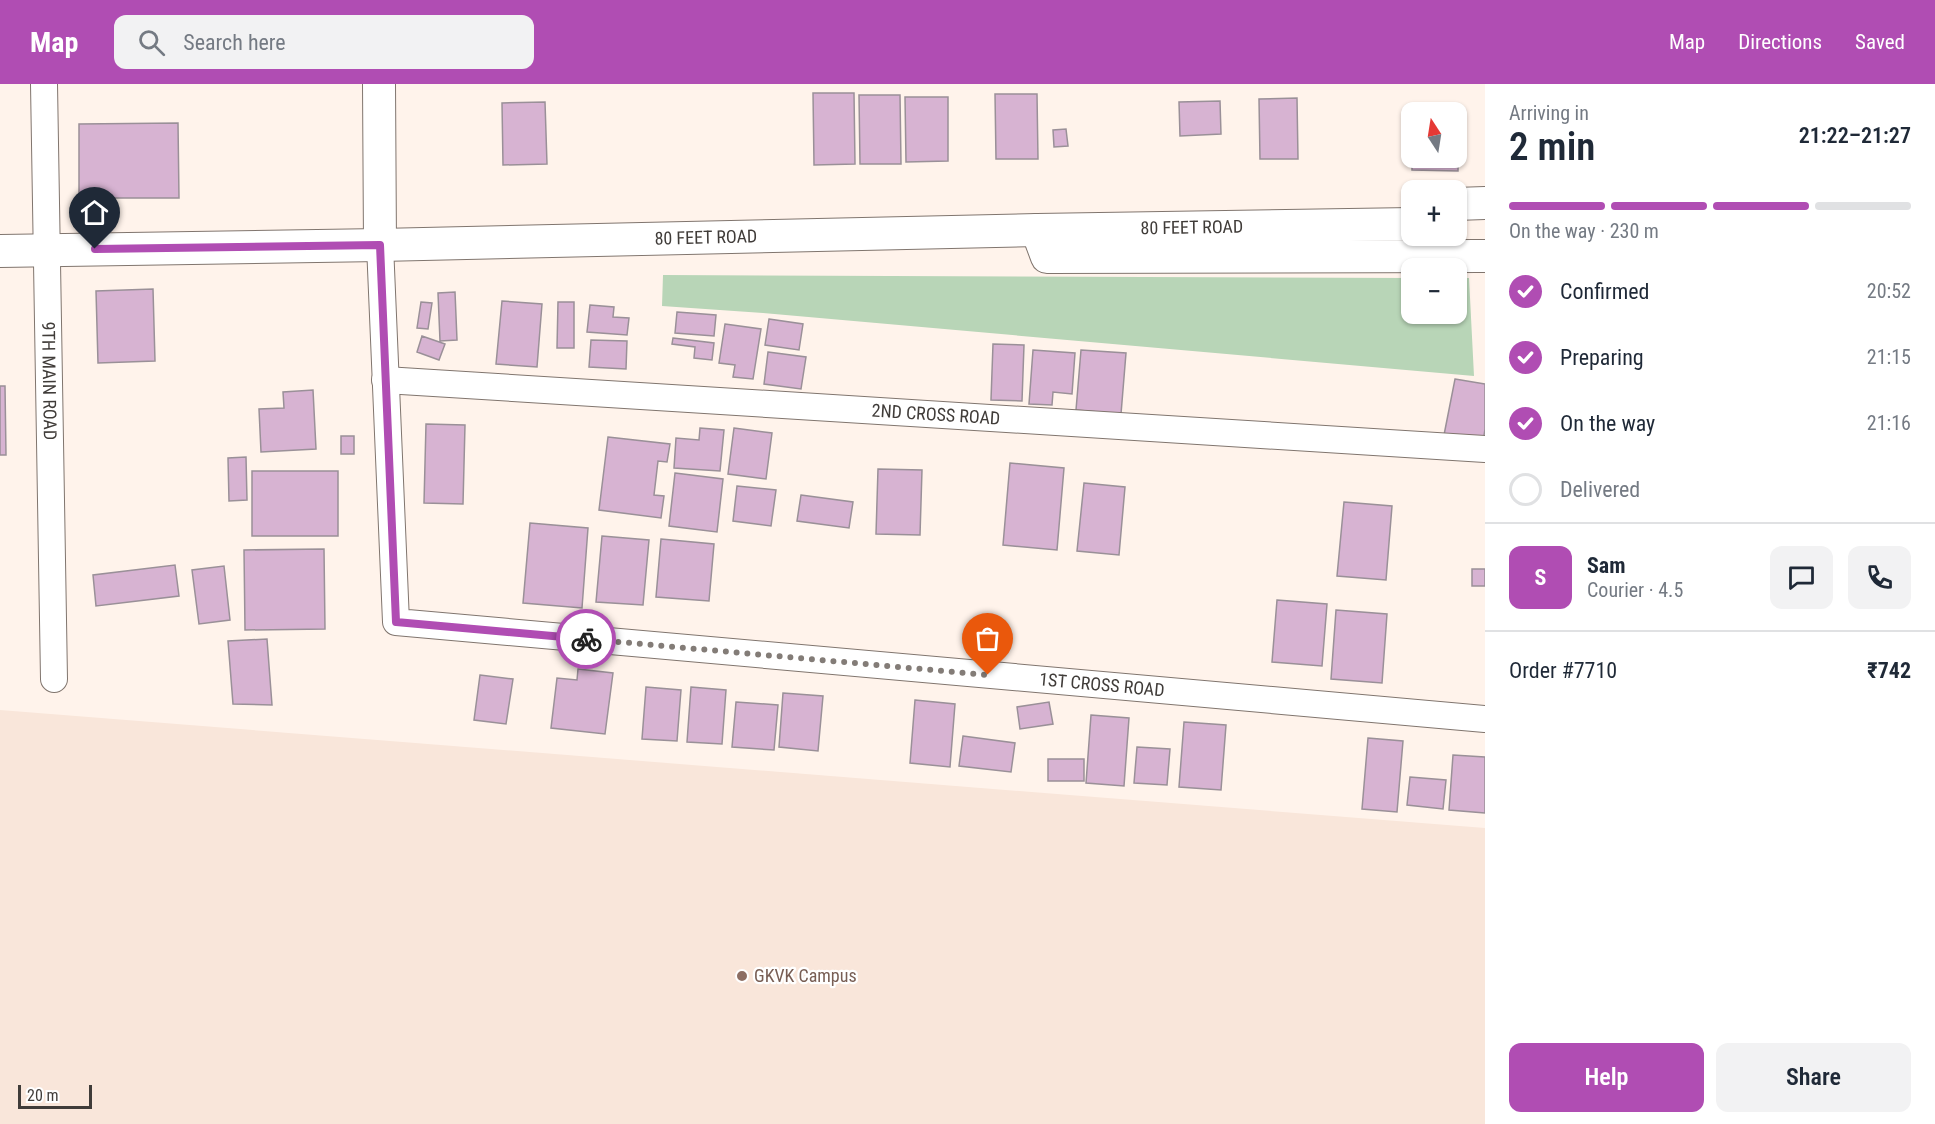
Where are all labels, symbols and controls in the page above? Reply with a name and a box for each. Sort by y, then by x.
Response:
search box [114,15,534,69]
text: Map [30,26,78,59]
icon: search [135,26,168,59]
text: Search here [183,30,286,55]
text: Map [1669,30,1705,54]
text: Directions [1738,30,1822,54]
text: Saved [1855,30,1905,54]
text: Arriving in [1509,101,1589,125]
north arrow [1401,102,1467,168]
map controls [1401,102,1467,324]
text: 21:22–21:27 [1799,123,1911,148]
text: 2 min [1509,124,1595,170]
button: + [1401,180,1467,246]
pin [69,187,120,249]
icon: home [78,196,111,229]
street label: 80 FEET ROAD [1140,216,1243,238]
text: On the way · 230 m [1509,219,1659,243]
street label: 80 FEET ROAD [654,225,757,249]
button: − [1401,258,1467,324]
icon: check [1509,275,1542,308]
text: Confirmed [1560,279,1649,304]
text: 20:52 [1867,279,1911,303]
street label: 9TH MAIN ROAD [38,322,61,440]
icon: check [1509,341,1542,374]
text: Preparing [1560,345,1644,370]
text: 21:15 [1867,345,1911,369]
street label: 2ND CROSS ROAD [871,400,1001,429]
icon: check [1509,407,1542,440]
text: On the way [1560,411,1655,436]
text: 21:16 [1867,411,1911,435]
text: Delivered [1560,477,1640,502]
button: chat [1770,546,1833,609]
button: phone [1848,546,1911,609]
text: Sam [1587,553,1626,578]
text: S [1535,565,1546,590]
text: Courier · 4.5 [1587,578,1683,602]
courier [556,609,616,669]
pin [962,613,1013,675]
icon: bag [971,622,1004,655]
icon: bike [570,623,603,656]
text: Order #7710 [1509,658,1617,683]
text: ₹742 [1867,658,1911,683]
street label: 1ST CROSS ROAD [1038,668,1165,700]
place label: GKVK Campus [754,965,857,986]
marker: GKVK Campus [735,969,749,983]
button: Help [1509,1043,1704,1112]
button: Share [1716,1043,1911,1112]
scale bar [18,1082,92,1110]
text: 20 m [27,1086,59,1105]

